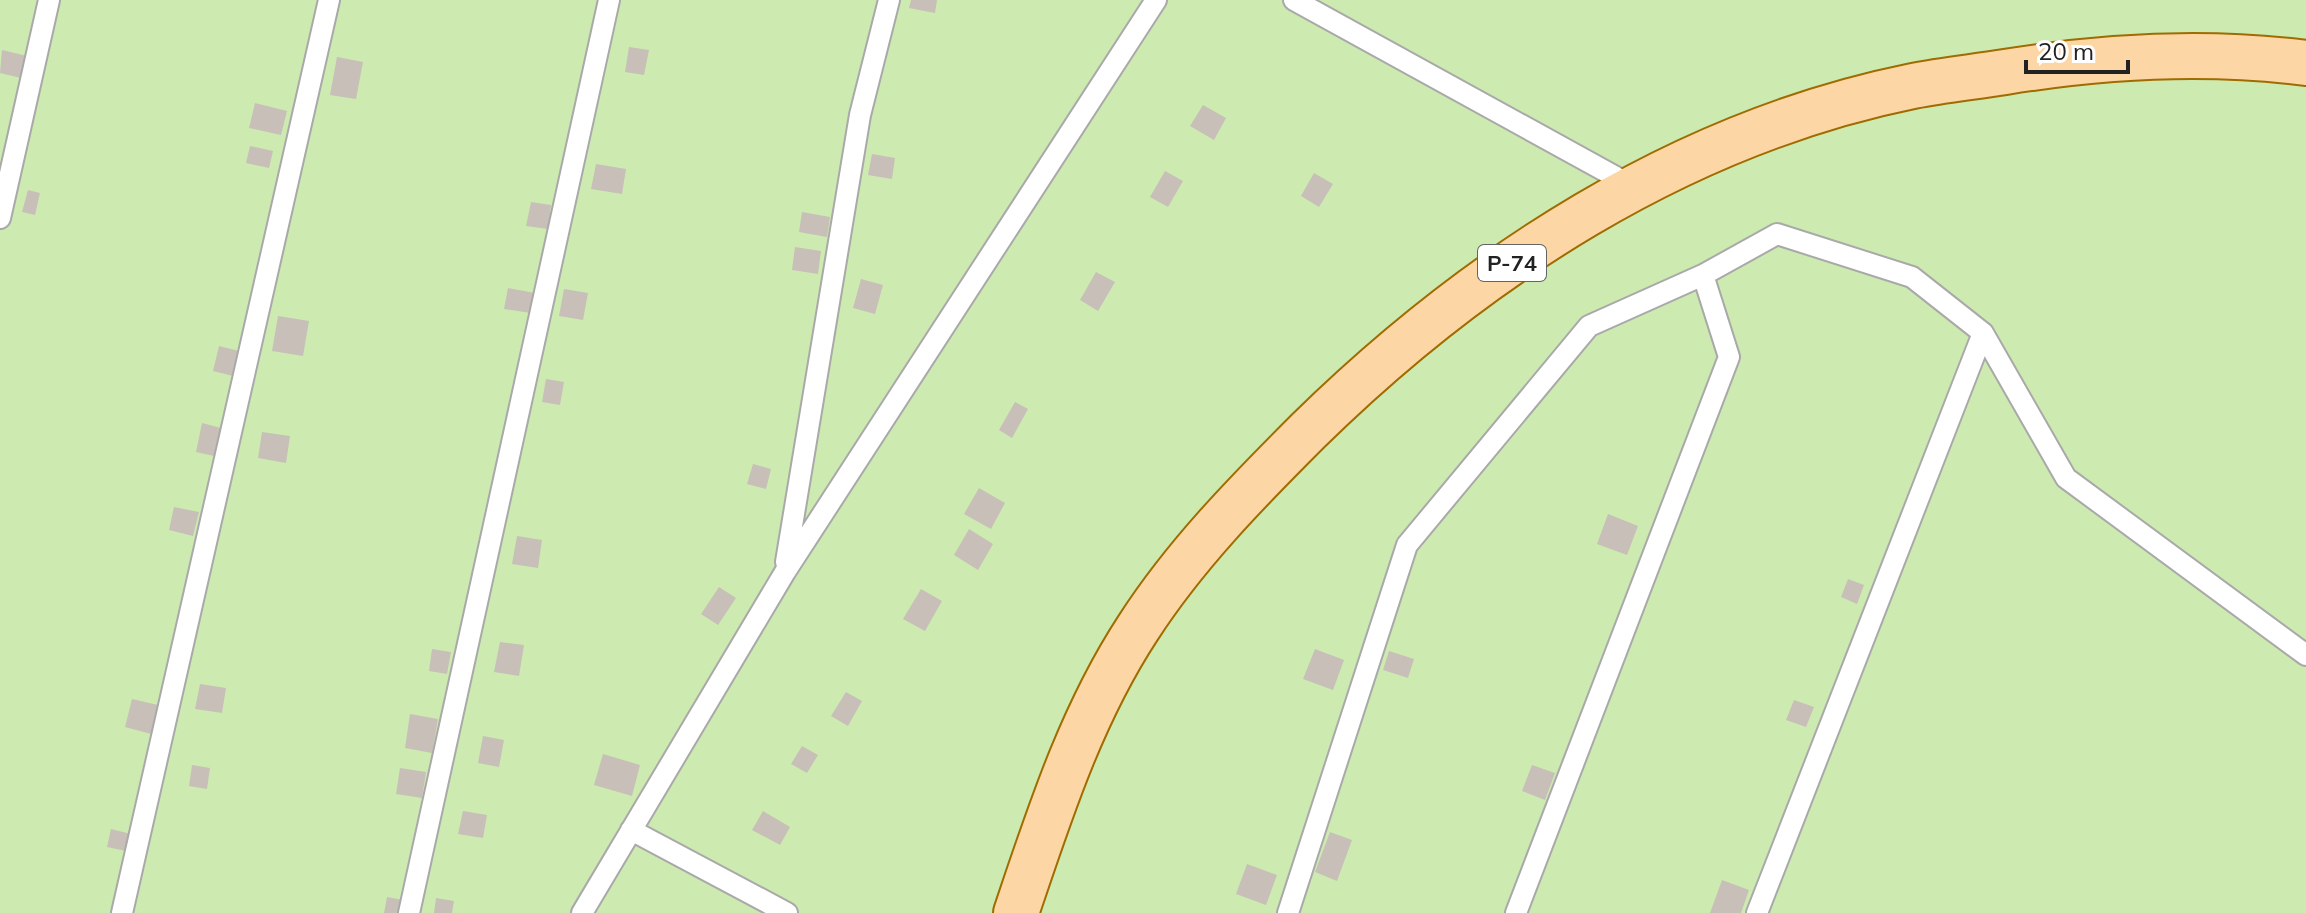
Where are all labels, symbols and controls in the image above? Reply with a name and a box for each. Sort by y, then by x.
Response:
scale bar [2026,24,2128,74]
text: 20 m [2038,36,2094,66]
road number: Р-74 [1478,245,1546,281]

